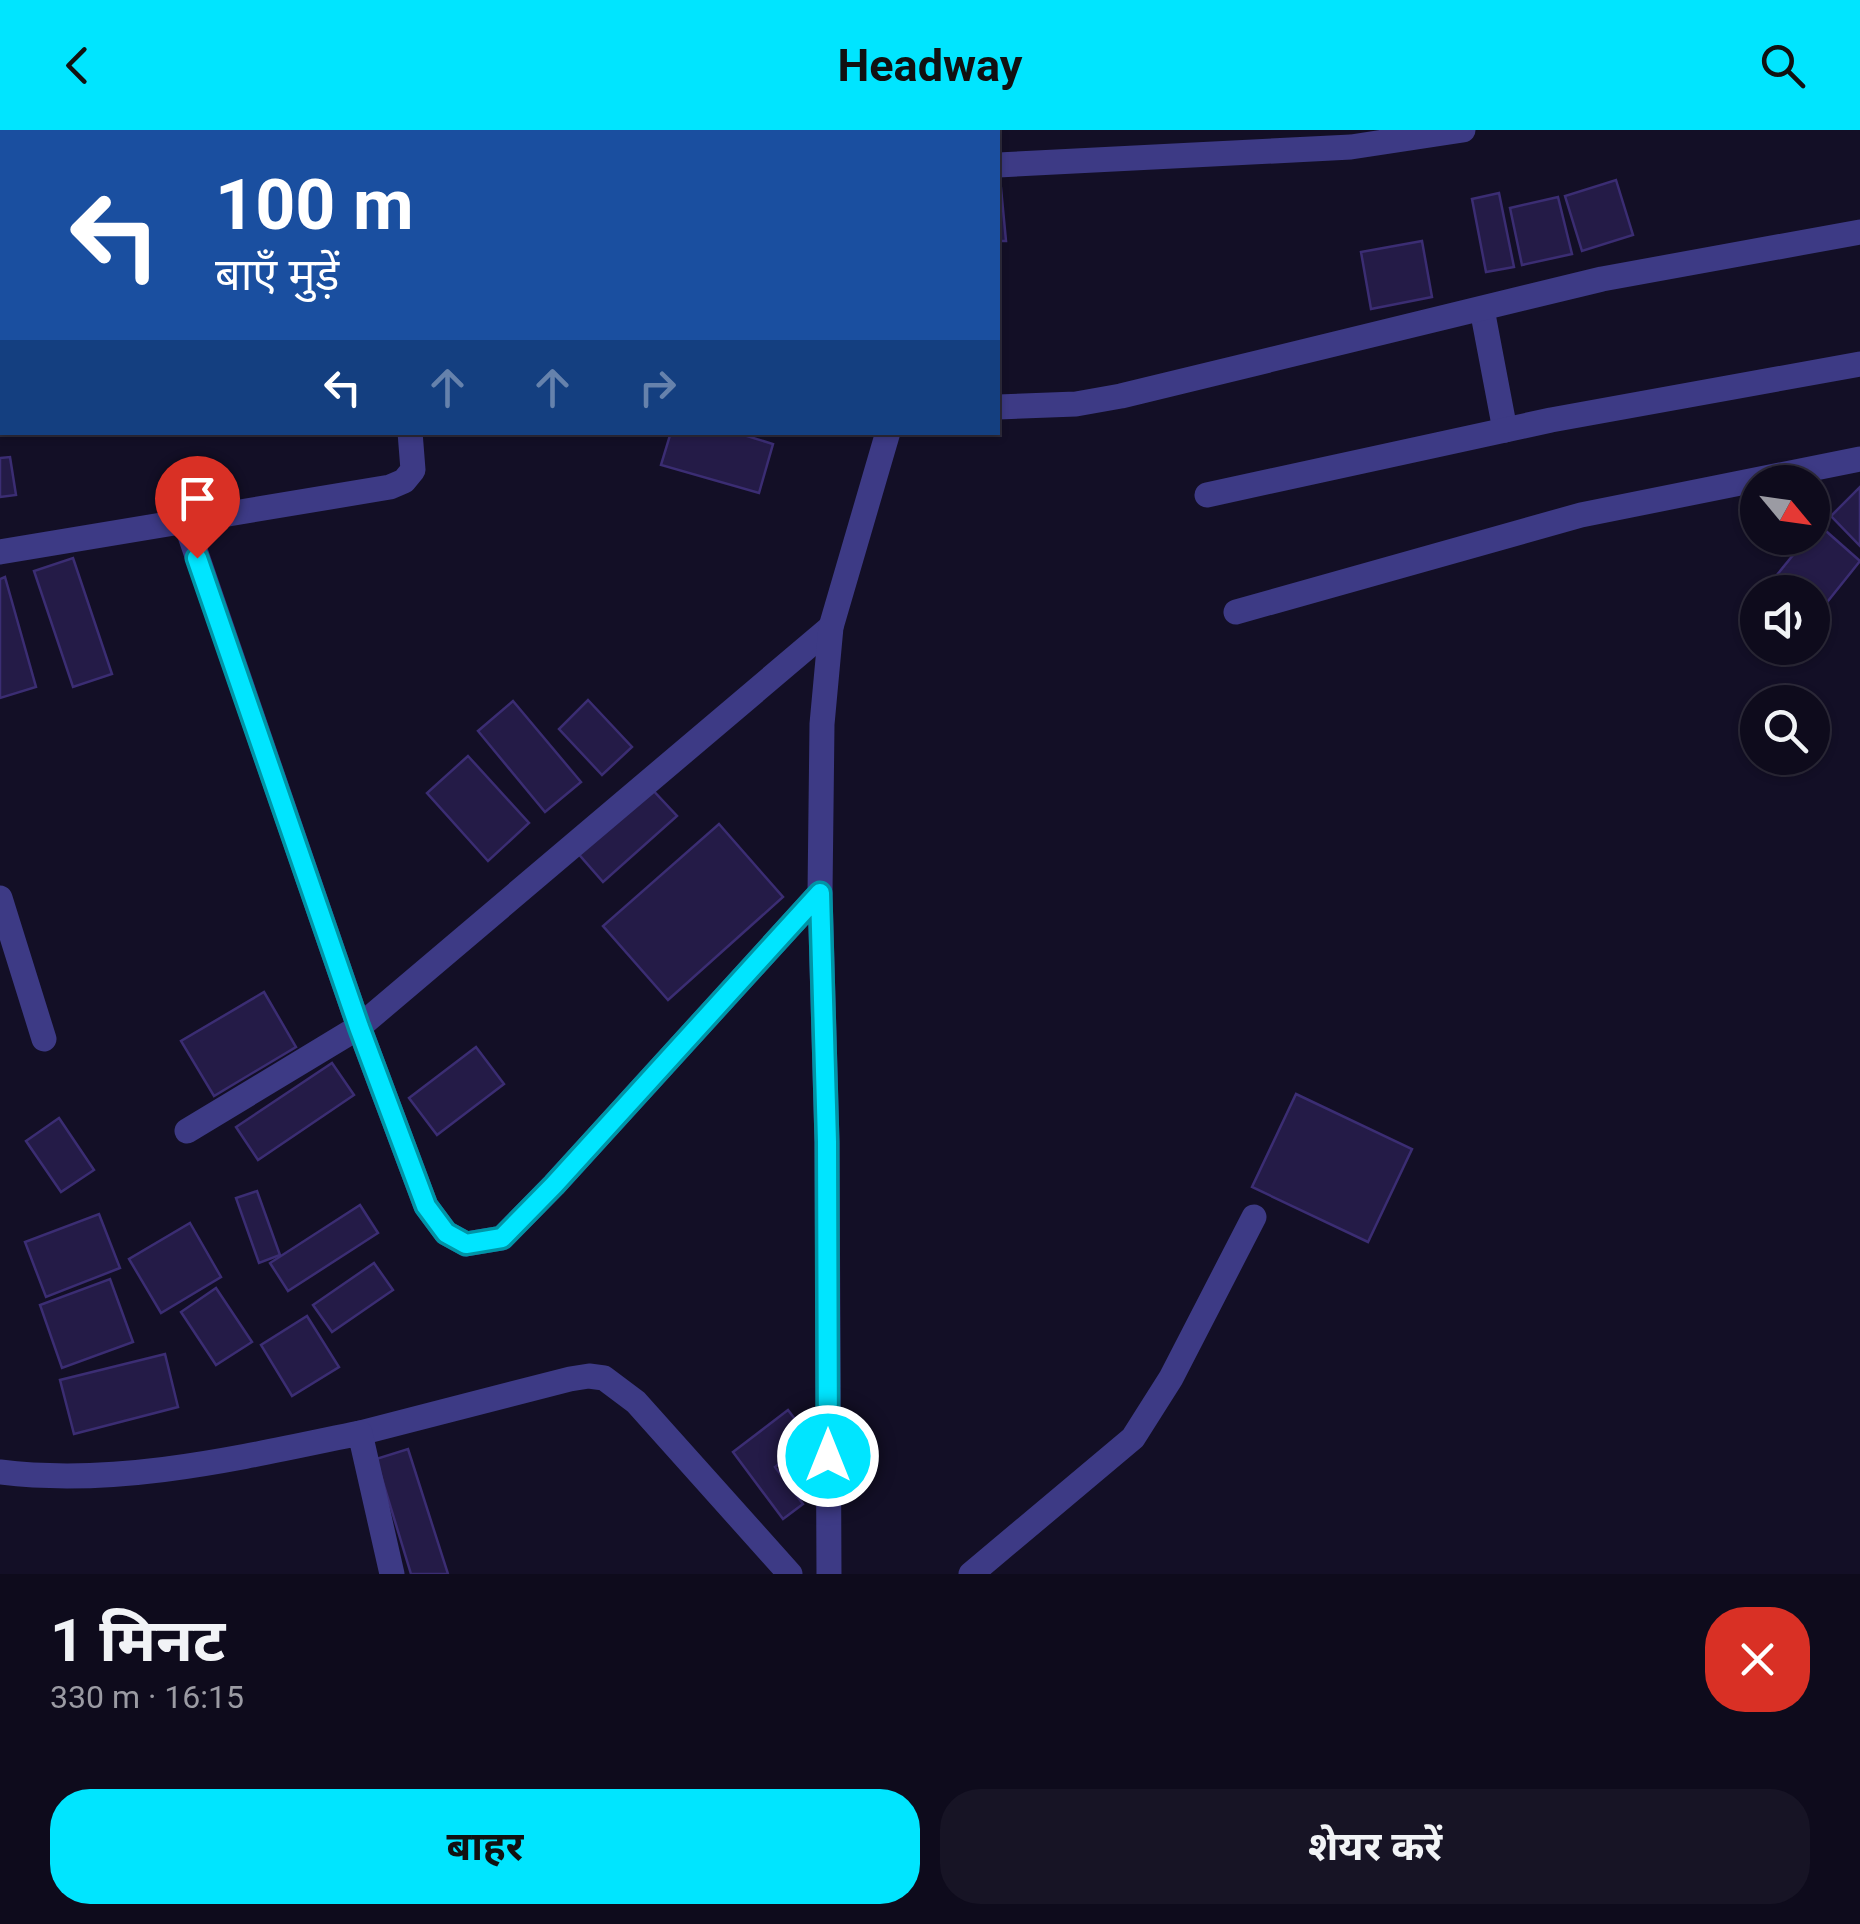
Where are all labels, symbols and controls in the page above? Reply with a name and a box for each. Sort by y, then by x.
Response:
icon: back [50,38,105,93]
icon: search [1755,38,1810,93]
text: Headway [838,39,1022,92]
text: 100 m [215,164,414,246]
icon: left [50,170,180,300]
text: बाएँ मुड़ें [215,248,339,301]
icon: left [315,360,370,415]
icon: ahead [420,360,475,415]
icon: ahead [525,360,580,415]
icon: right [630,360,685,415]
pin [155,456,240,559]
north arrow [1740,465,1830,555]
map controls [1740,465,1830,775]
icon: arrive [170,471,225,526]
button: sound [1740,575,1830,665]
button: search [1740,685,1830,775]
position arrow [776,1404,880,1508]
text: 1 मिनट [50,1605,225,1676]
button: close [1705,1607,1810,1712]
text: 330 m · 16:15 [50,1678,244,1716]
button: बाहर [50,1789,920,1904]
button: शेयर करें [940,1789,1810,1904]

